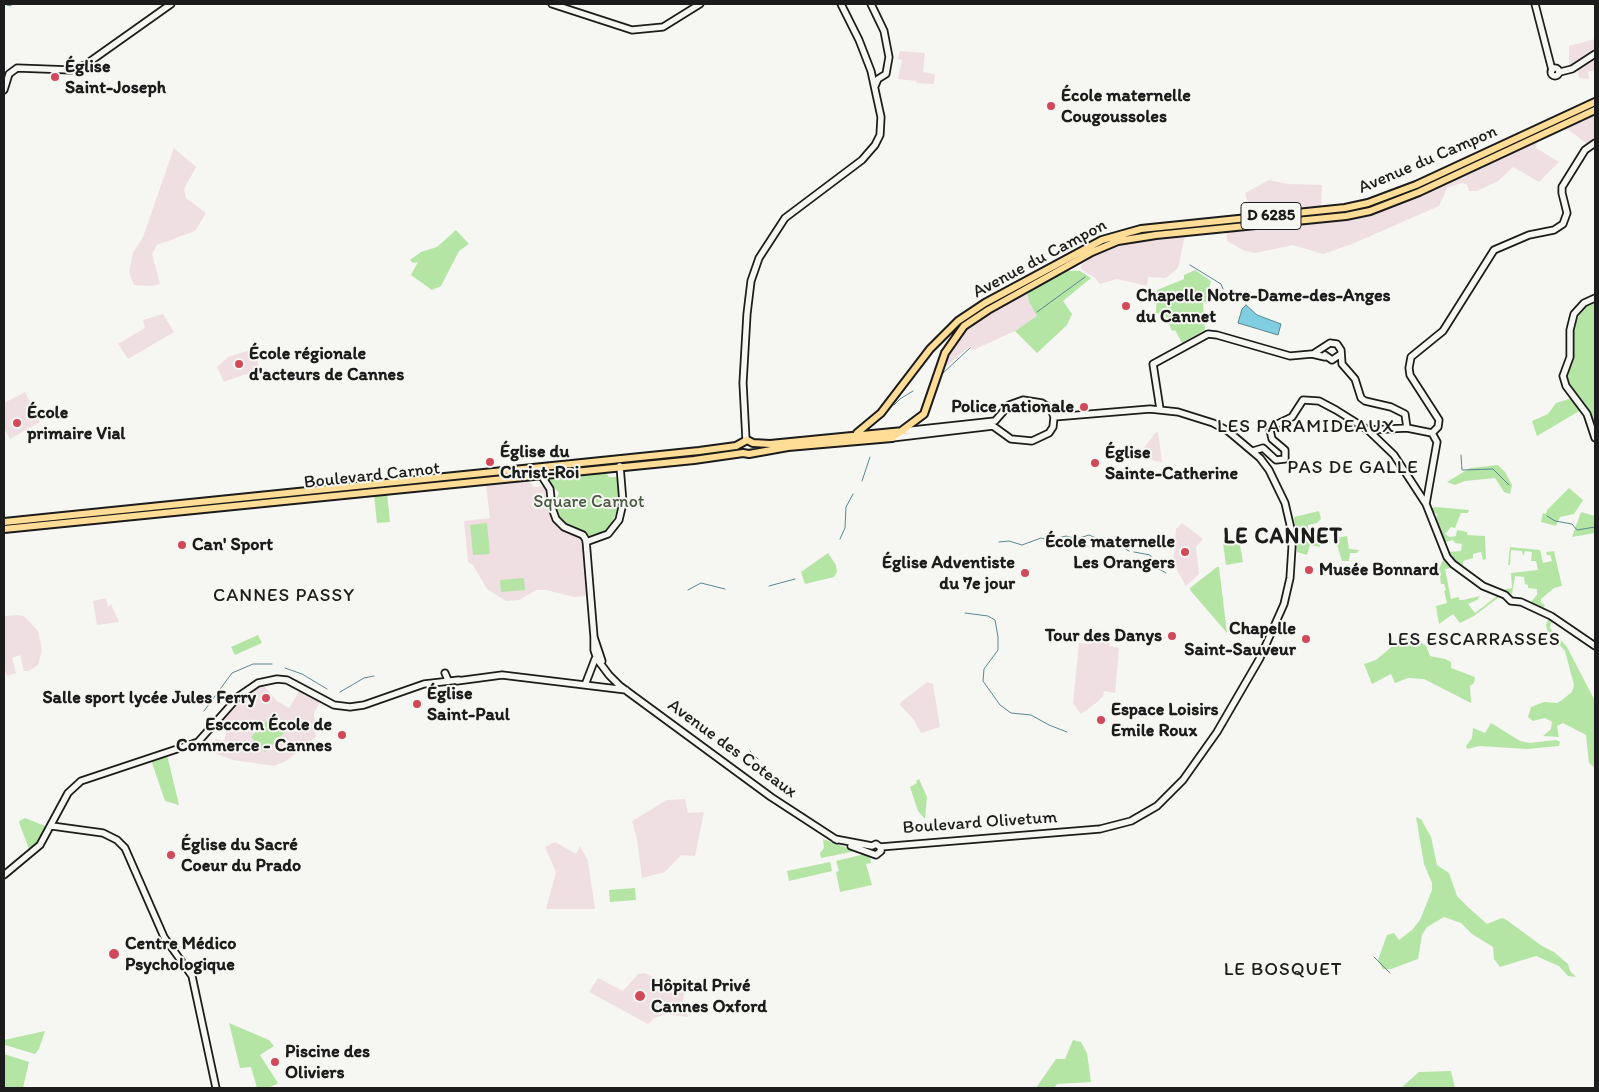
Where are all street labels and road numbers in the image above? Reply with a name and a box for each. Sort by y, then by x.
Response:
street label: Avenue du Campon [1355,121,1501,199]
road number: D 6285 [1241,202,1301,230]
street label: Avenue du Campon [969,215,1111,303]
street label: Boulevard Carnot [303,458,441,494]
street label: Avenue des Coteaux [663,695,801,803]
street label: Boulevard Olivetum [902,807,1058,839]

